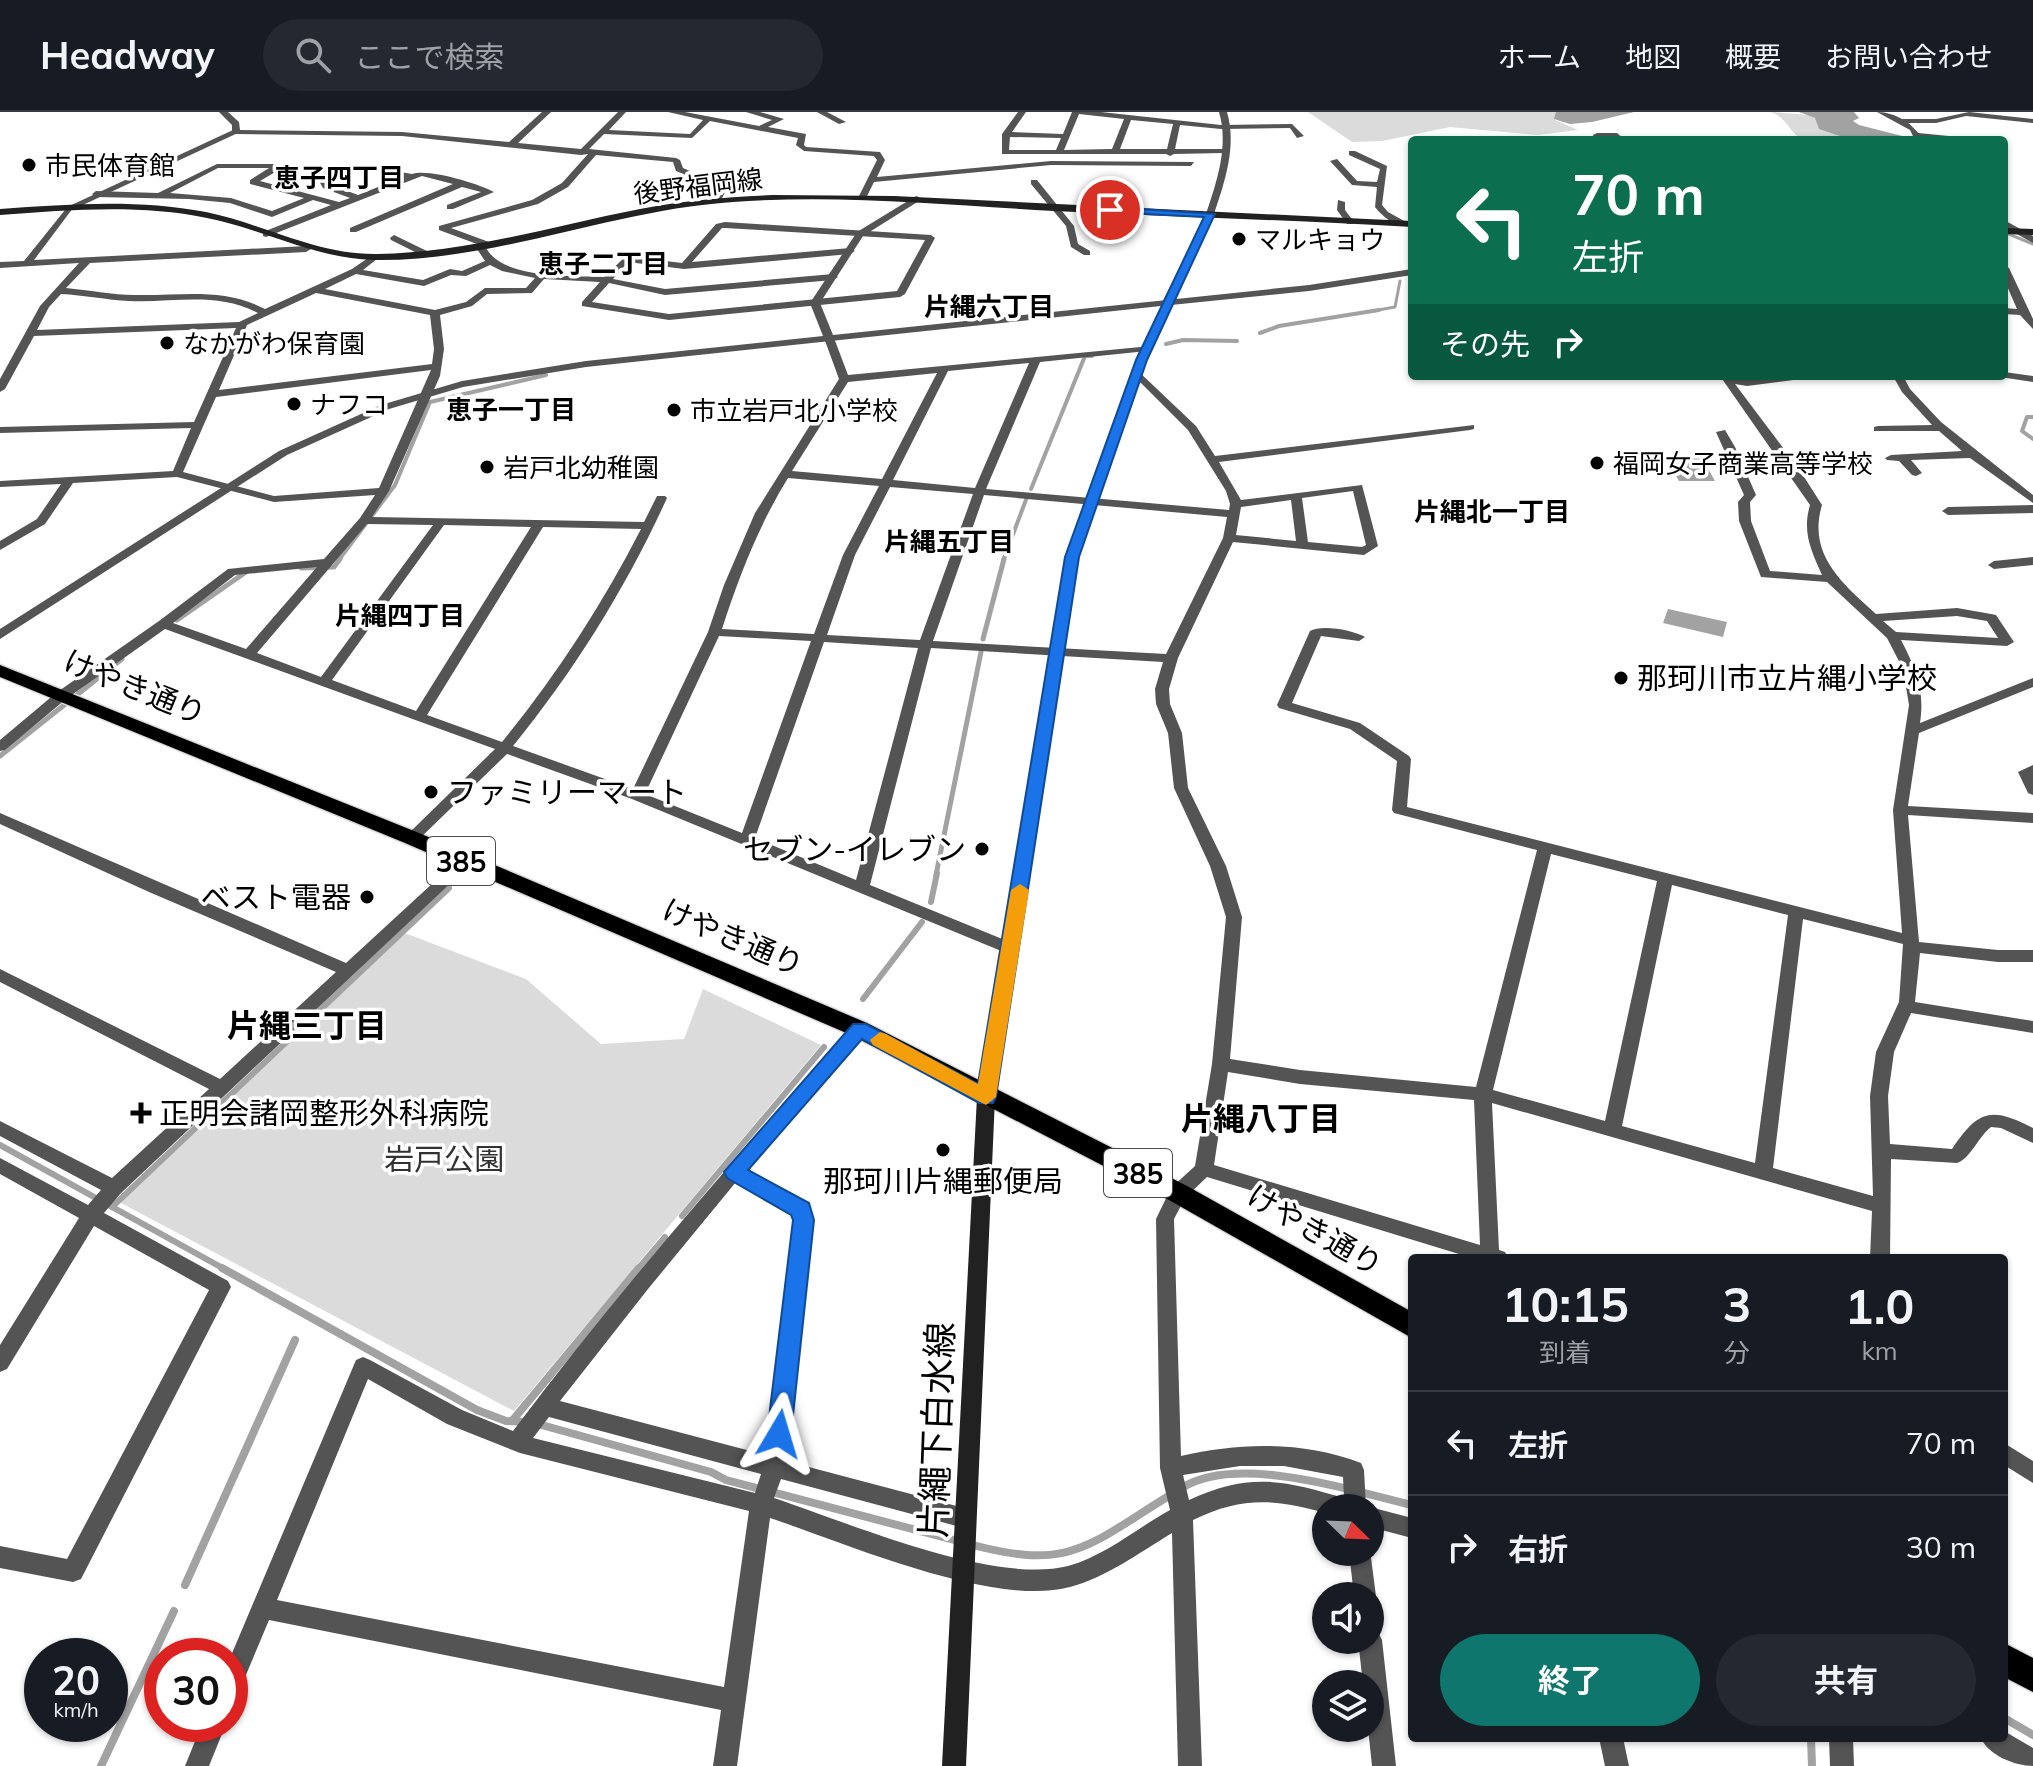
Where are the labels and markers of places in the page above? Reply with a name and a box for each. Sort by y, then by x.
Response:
place label: 市民体育館 [45,149,175,182]
marker: 市民体育館 [20,156,38,174]
pin [1076,176,1144,244]
place label: マルキョウ [1255,223,1385,256]
marker: マルキョウ [1230,230,1248,248]
place label: なかがわ保育園 [183,327,365,360]
marker: なかがわ保育園 [158,334,176,352]
place label: ナフコ [310,388,388,421]
place label: 市立岩戸北小学校 [690,394,898,427]
marker: ナフコ [285,395,303,413]
marker: 市立岩戸北小学校 [665,401,683,419]
place label: 福岡女子商業高等学校 [1613,447,1873,480]
place label: 岩戸北幼稚園 [503,451,659,484]
marker: 福岡女子商業高等学校 [1588,454,1606,472]
marker: 岩戸北幼稚園 [478,458,496,476]
place label: 那珂川市立片縄小学校 [1637,659,1937,697]
marker: 那珂川市立片縄小学校 [1612,669,1630,687]
place label: ファミリーマート [447,773,687,811]
marker: ファミリーマート [422,783,440,801]
place label: セブン-イレブン [743,830,966,868]
marker: セブン-イレブン [973,840,991,858]
place label: ベスト電器 [200,878,351,916]
marker: ベスト電器 [358,888,376,906]
place label: 正明会諸岡整形外科病院 [159,1094,489,1132]
marker: 正明会諸岡整形外科病院 [130,1102,152,1124]
marker: 那珂川片縄郵便局 [934,1141,952,1159]
place label: 那珂川片縄郵便局 [823,1162,1063,1200]

